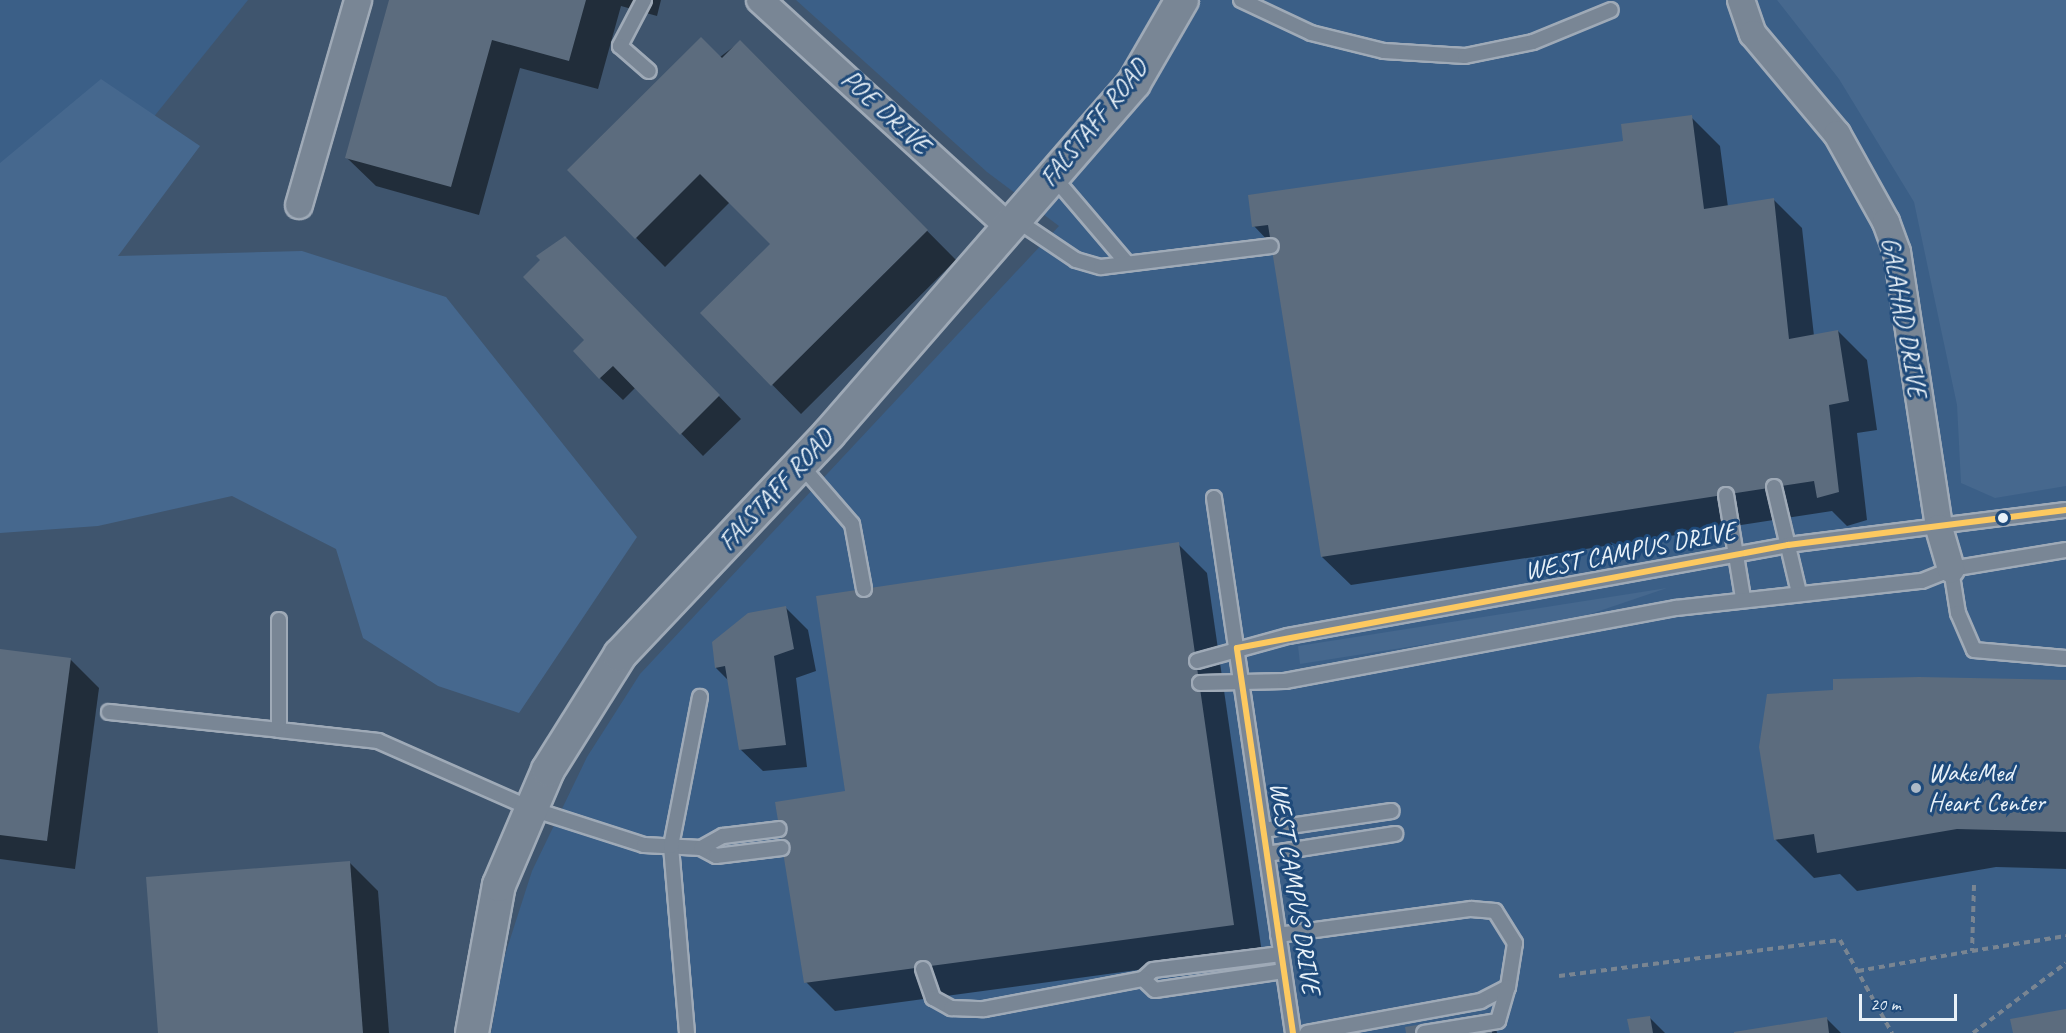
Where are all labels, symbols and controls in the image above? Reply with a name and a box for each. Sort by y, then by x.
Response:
street label: FALSTAFF ROAD [1033,53,1155,193]
street label: POE DRIVE [835,63,937,161]
street label: GALAHAD DRIVE [1875,234,1933,400]
street label: FALSTAFF ROAD [712,423,840,557]
unlabelled marker [1997,512,2009,524]
street label: WEST CAMPUS DRIVE [1522,515,1738,587]
place label: WakeMed Heart Center [1928,757,2045,819]
street label: WEST CAMPUS DRIVE [1263,780,1327,996]
marker: WakeMed Heart Center [1909,781,1923,795]
scale bar [1862,982,1960,1020]
text: 20 m [1870,993,1901,1015]

